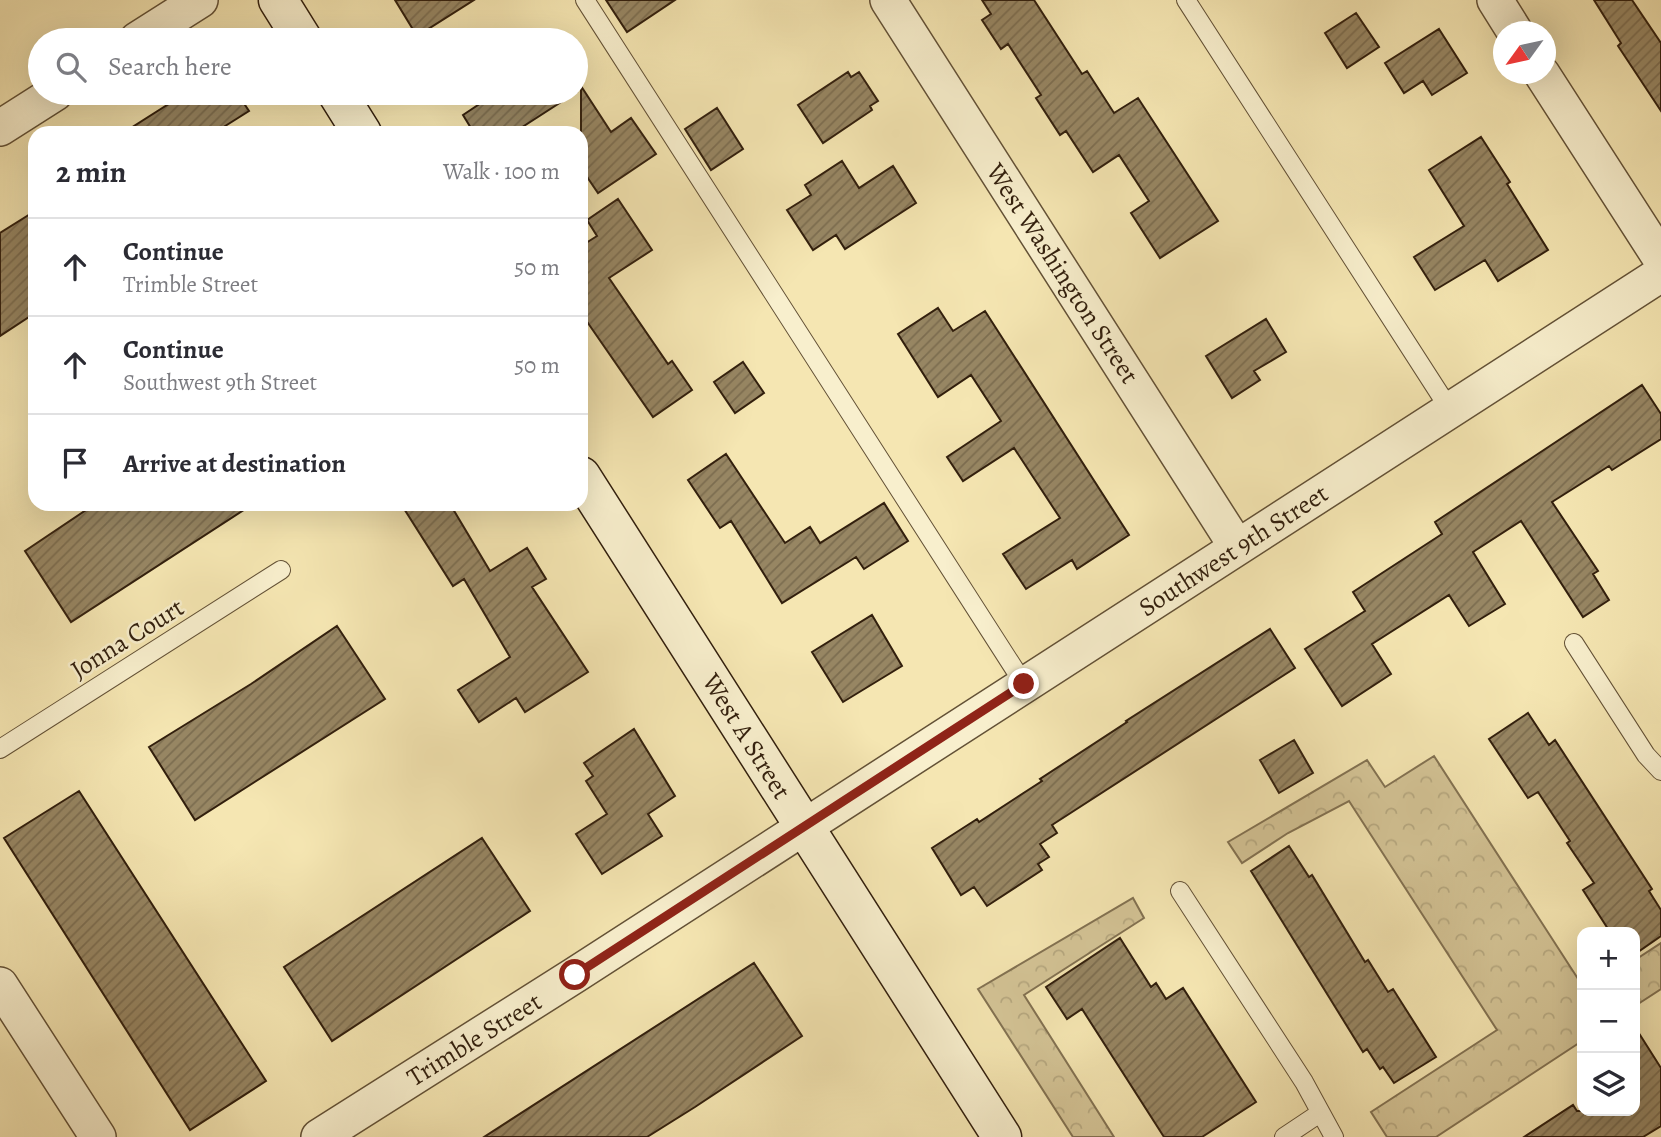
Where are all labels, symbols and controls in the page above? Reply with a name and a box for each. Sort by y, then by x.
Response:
north arrow [1493,21,1556,84]
search box [28,28,588,105]
icon: search [52,48,90,86]
text: Search here [108,49,232,84]
text: 2 min [56,152,126,192]
street label: West Washington Street [978,155,1147,391]
text: Walk · 100 m [443,156,560,187]
text: Continue [123,234,224,269]
icon: ahead [56,248,94,286]
text: 50 m [514,252,560,283]
text: Trimble Street [123,269,258,300]
text: Continue [123,332,224,367]
icon: ahead [56,346,94,384]
text: 50 m [514,350,560,381]
text: Southwest 9th Street [123,367,317,398]
icon: arrive [56,444,94,482]
text: Arrive at destination [123,446,346,481]
street label: Southwest 9th Street [1132,476,1335,625]
street label: Jonna Court [64,590,191,687]
street label: West A Street [693,666,799,806]
route end [1008,668,1039,699]
map controls [1577,927,1640,1116]
button: + [1577,927,1640,990]
route start [559,959,590,990]
street label: Trimble Street [400,984,549,1095]
button: − [1577,990,1640,1053]
button: layers [1577,1053,1640,1116]

